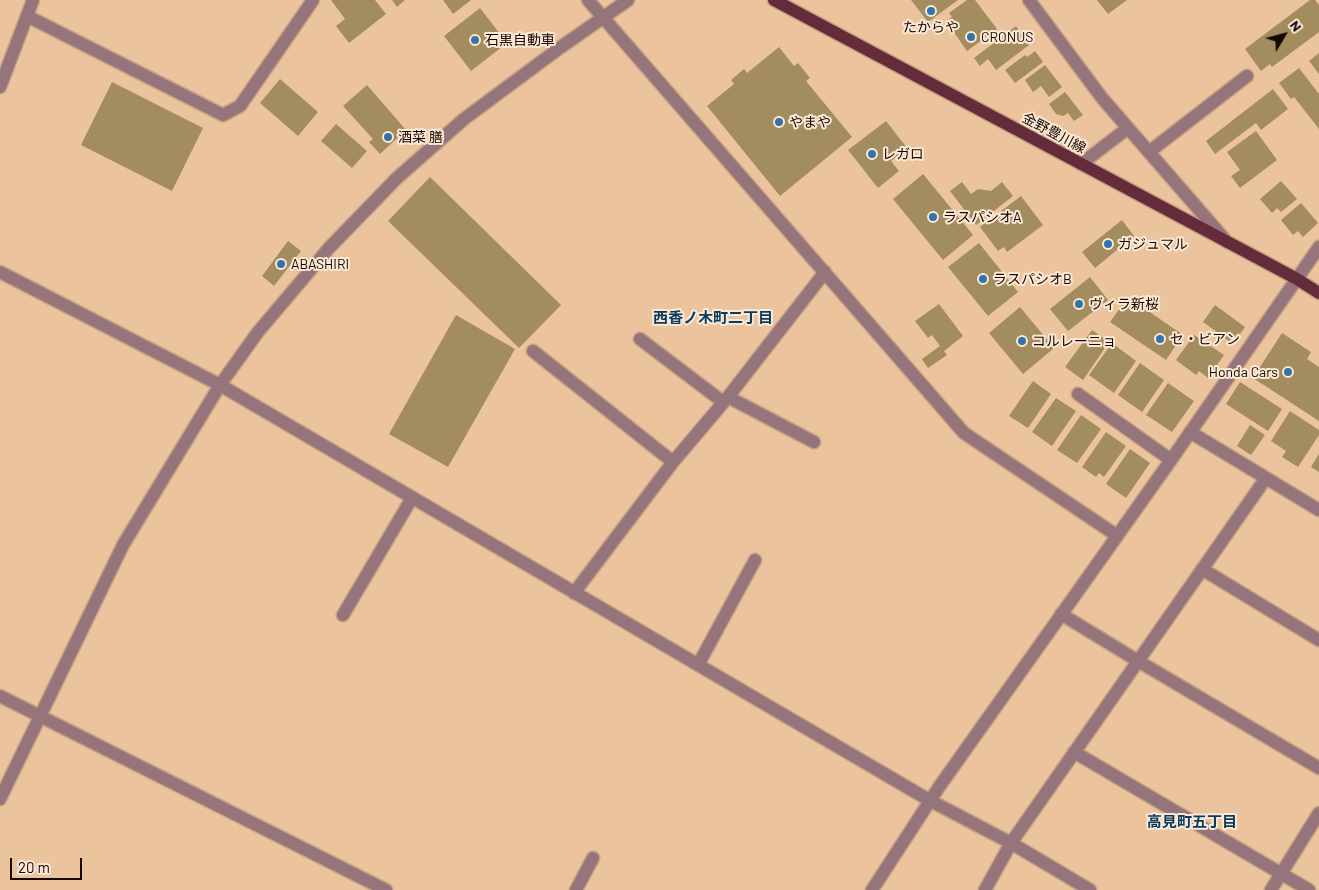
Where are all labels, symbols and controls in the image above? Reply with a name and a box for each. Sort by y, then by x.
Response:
marker: たからや [925,5,937,17]
north arrow [1259,10,1309,60]
text: N [1287,17,1306,35]
place label: たからや [903,19,959,35]
place label: CRONUS [981,29,1033,45]
marker: CRONUS [965,31,977,43]
place label: 石黒自動車 [485,32,555,48]
marker: 石黒自動車 [469,34,481,46]
street label: 金野豊川線 [1019,109,1089,157]
place label: やまや [789,114,831,130]
marker: やまや [773,116,785,128]
place label: 酒菜 膳 [398,129,443,145]
marker: 酒菜 膳 [382,131,394,143]
place label: レガロ [882,146,924,162]
marker: レガロ [866,148,878,160]
place label: ラスパシオA [943,209,1021,225]
marker: ラスパシオA [927,211,939,223]
place label: ガジュマル [1118,236,1188,252]
marker: ガジュマル [1102,238,1114,250]
place label: ABASHIRI [291,256,349,272]
marker: ABASHIRI [275,258,287,270]
place label: ラスパシオB [993,271,1072,287]
marker: ラスパシオB [977,273,989,285]
place label: ヴィラ新桜 [1089,296,1159,312]
marker: ヴィラ新桜 [1073,298,1085,310]
district label: 西香ノ木町二丁目 [653,309,773,327]
place label: セ・ビアン [1170,331,1240,347]
place label: コルレーニョ [1032,333,1116,349]
marker: セ・ビアン [1154,333,1166,345]
marker: コルレーニョ [1016,335,1028,347]
place label: Honda Cars [1209,364,1278,380]
marker: Honda Cars [1282,366,1294,378]
district label: 高見町五丁目 [1147,813,1237,831]
scale bar [12,848,85,880]
text: 20 m [18,858,50,876]

